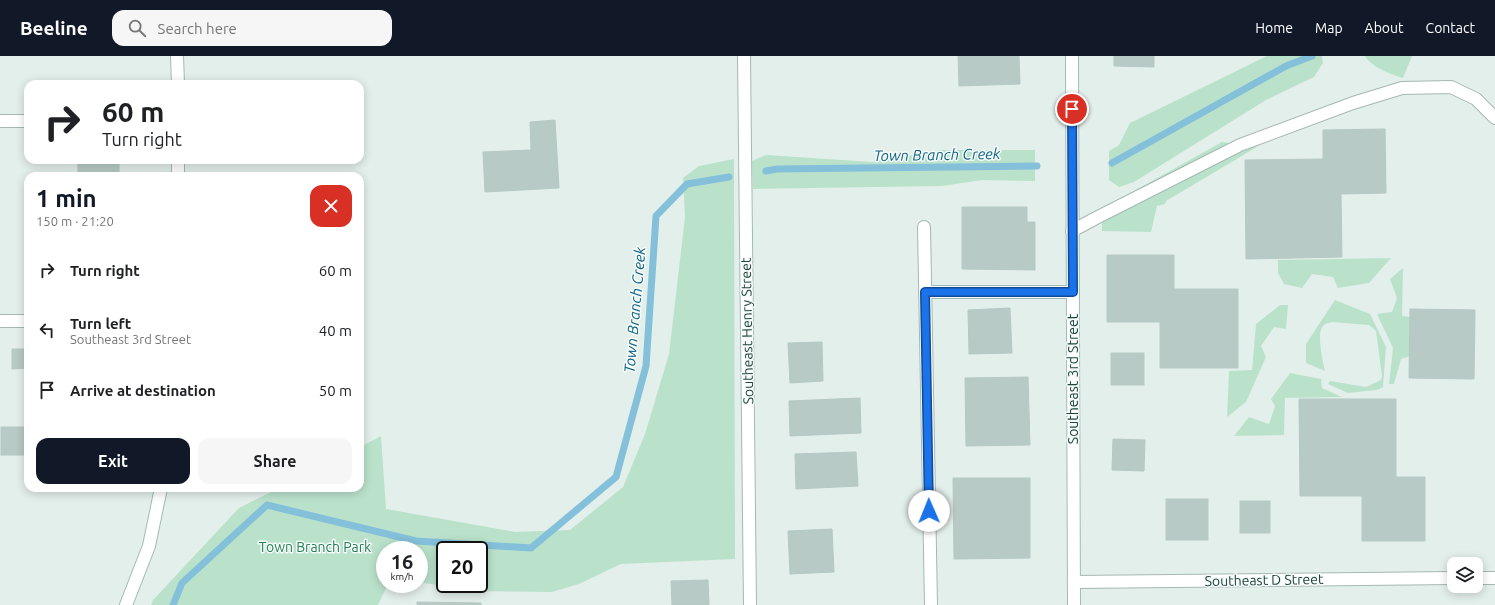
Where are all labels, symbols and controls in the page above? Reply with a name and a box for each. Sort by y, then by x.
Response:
search box [112,10,392,46]
text: Beeline [20,17,88,39]
icon: search [126,17,148,39]
text: Search here [158,20,237,37]
text: Home [1255,20,1293,36]
text: Map [1315,20,1343,36]
text: About [1365,20,1404,36]
text: Contact [1426,20,1475,36]
pin [1055,92,1089,126]
icon: right [36,96,88,148]
text: 60 m [102,96,164,127]
icon: arrive [1061,98,1083,120]
text: Turn right [102,129,182,149]
water label: Town Branch Creek [873,145,1001,164]
text: 1 min [36,185,97,212]
button: close [310,185,352,227]
text: 150 m · 21:20 [36,214,114,228]
water label: Town Branch Creek [621,246,649,374]
street label: Southeast Henry Street [738,257,756,405]
icon: right [36,259,58,281]
text: Turn right [70,262,140,279]
text: 60 m [319,262,352,279]
street label: Southeast 3rd Street [1065,313,1081,444]
text: Turn left [70,315,131,332]
icon: left [36,319,58,341]
text: 40 m [319,322,352,339]
text: Southeast 3rd Street [70,332,191,346]
icon: arrive [36,379,58,401]
text: Arrive at destination [70,382,216,399]
text: 50 m [319,382,352,399]
button: Exit [36,438,190,484]
button: Share [198,438,352,484]
position arrow [908,490,950,532]
park label: Town Branch Park [259,539,371,555]
speed limit sign: 20 [436,541,488,593]
text: 16 [391,550,413,573]
map controls [1447,557,1483,593]
button: layers [1447,557,1483,593]
text: km/h [390,571,414,582]
street label: Southeast D Street [1204,571,1324,589]

